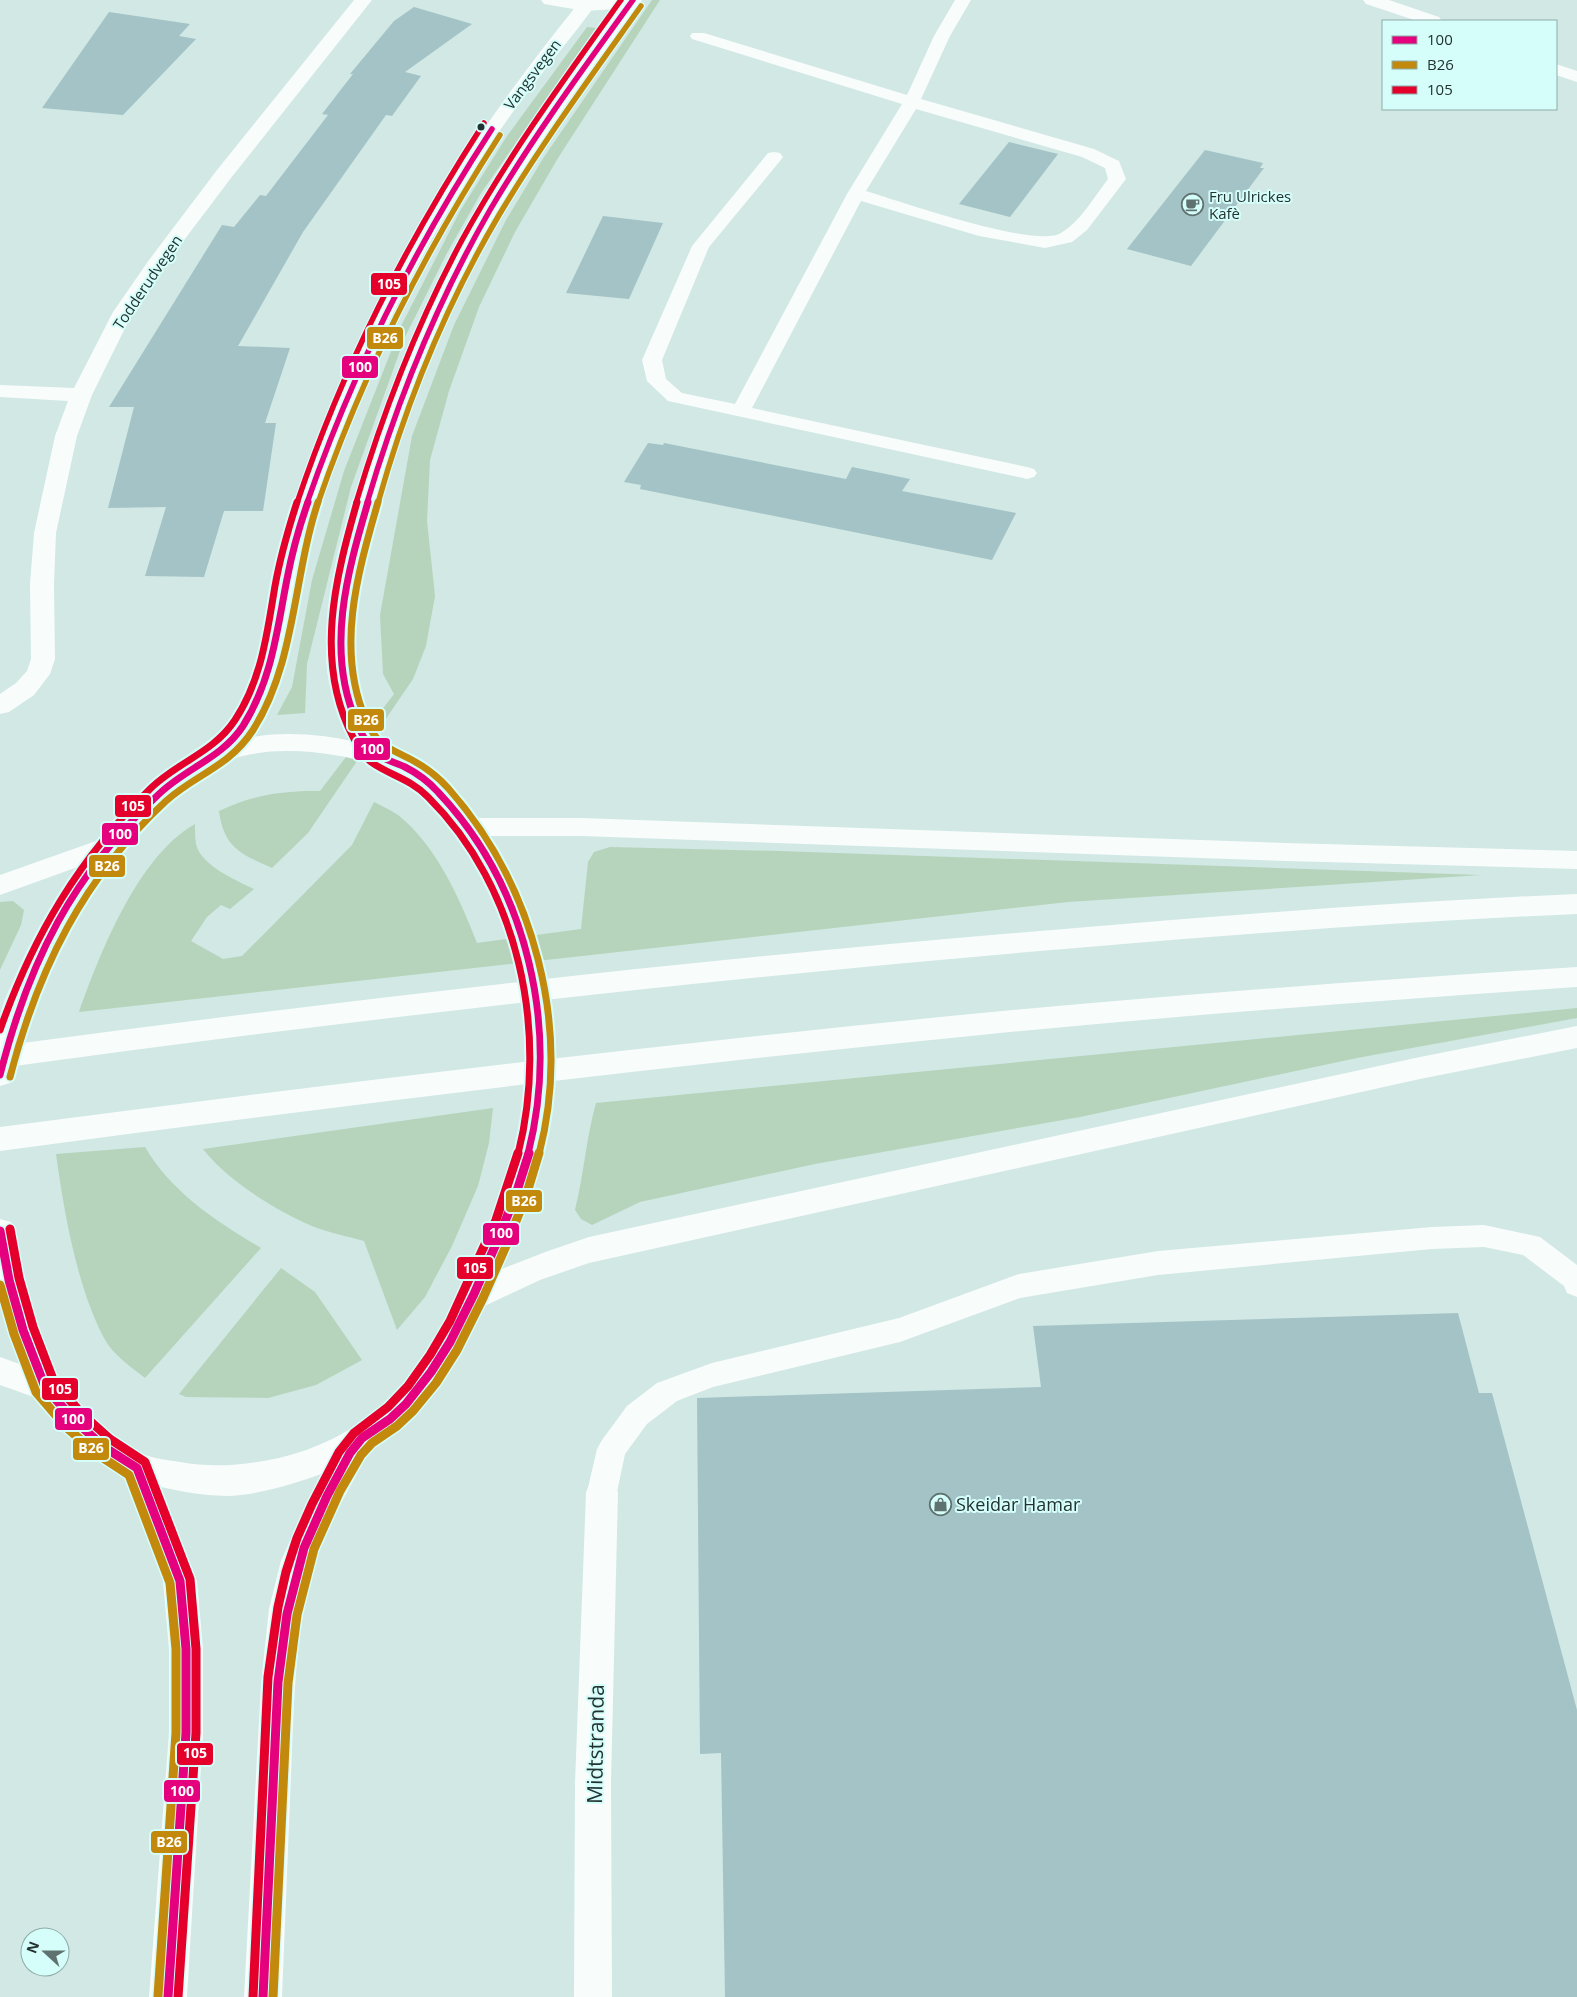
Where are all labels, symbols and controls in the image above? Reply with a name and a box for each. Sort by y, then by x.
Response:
legend [1382,20,1557,110]
text: 100 [1427,29,1453,49]
street label: Vangsvegen [499,35,565,113]
text: B26 [1427,54,1454,74]
text: 105 [1427,79,1453,99]
unlabelled marker [476,122,486,132]
place label: Fru Ulrickes Kafè [1209,186,1291,223]
cafe icon: Fru Ulrickes Kafè [1181,193,1205,217]
street label: Todderudvegen [108,231,186,333]
line badge: 105 [370,272,408,296]
text: 105 [377,274,401,293]
line badge: B26 [366,326,404,350]
text: B26 [372,328,398,347]
line badge: 100 [341,355,379,379]
text: 100 [348,357,372,376]
line badge: B26 [347,708,385,732]
text: B26 [353,710,379,729]
line badge: 100 [353,737,391,761]
text: 100 [360,739,384,758]
line badge: 105 [114,794,152,818]
text: 105 [121,796,145,815]
line badge: 100 [101,822,139,846]
text: 100 [108,824,132,843]
line badge: B26 [88,854,126,878]
text: B26 [94,856,120,875]
line badge: B26 [505,1189,543,1213]
text: B26 [511,1191,537,1210]
line badge: 100 [482,1222,520,1246]
text: 100 [489,1223,513,1242]
line badge: 105 [456,1256,494,1280]
text: 105 [463,1258,487,1277]
line badge: 105 [41,1377,79,1401]
text: 105 [48,1379,72,1398]
line badge: 100 [54,1407,93,1431]
text: 100 [61,1409,85,1428]
line badge: B26 [72,1437,110,1461]
text: B26 [78,1438,104,1457]
shop icon: Skeidar Hamar [928,1492,952,1516]
place label: Skeidar Hamar [956,1492,1081,1516]
street label: Midtstranda [580,1684,610,1804]
line badge: 105 [176,1742,214,1766]
text: 105 [183,1743,207,1762]
line badge: 100 [163,1779,201,1803]
text: 100 [170,1781,194,1800]
line badge: B26 [150,1830,188,1854]
text: B26 [156,1832,182,1851]
north arrow [20,1927,70,1977]
text: N [21,1938,43,1956]

